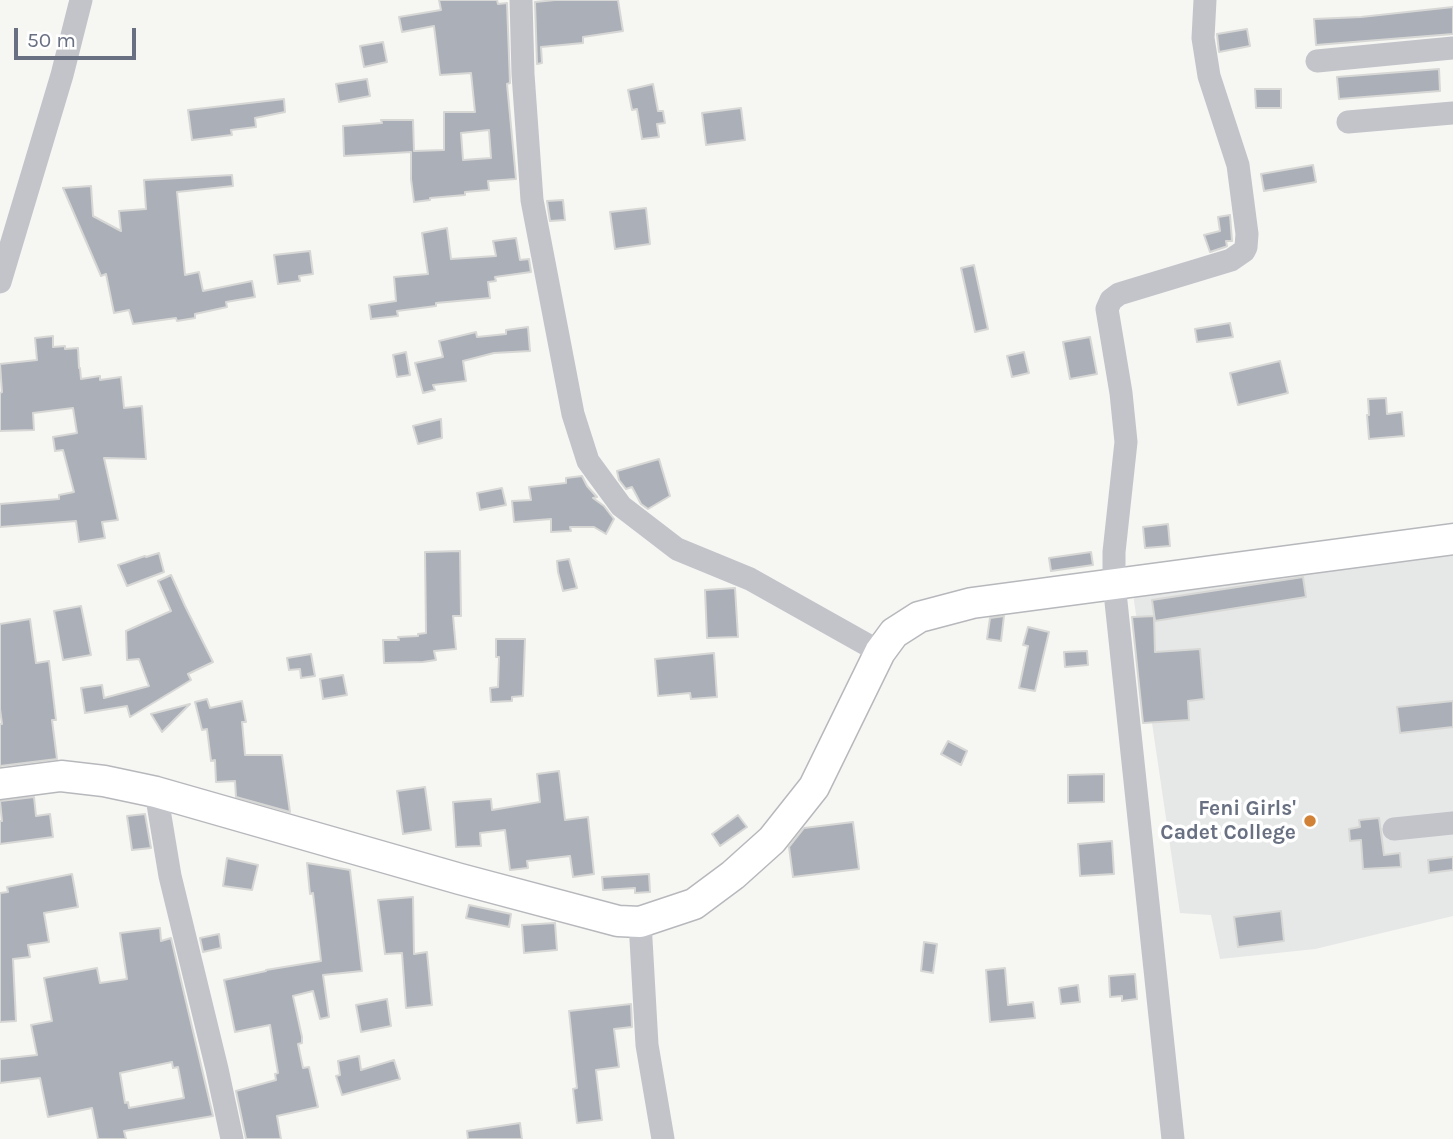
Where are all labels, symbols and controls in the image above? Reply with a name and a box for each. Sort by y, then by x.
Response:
scale bar [18,14,140,58]
text: 50 m [27,28,76,52]
place label: Feni Girls' Cadet College [1160,796,1296,846]
marker: Feni Girls' Cadet College [1302,813,1318,829]

